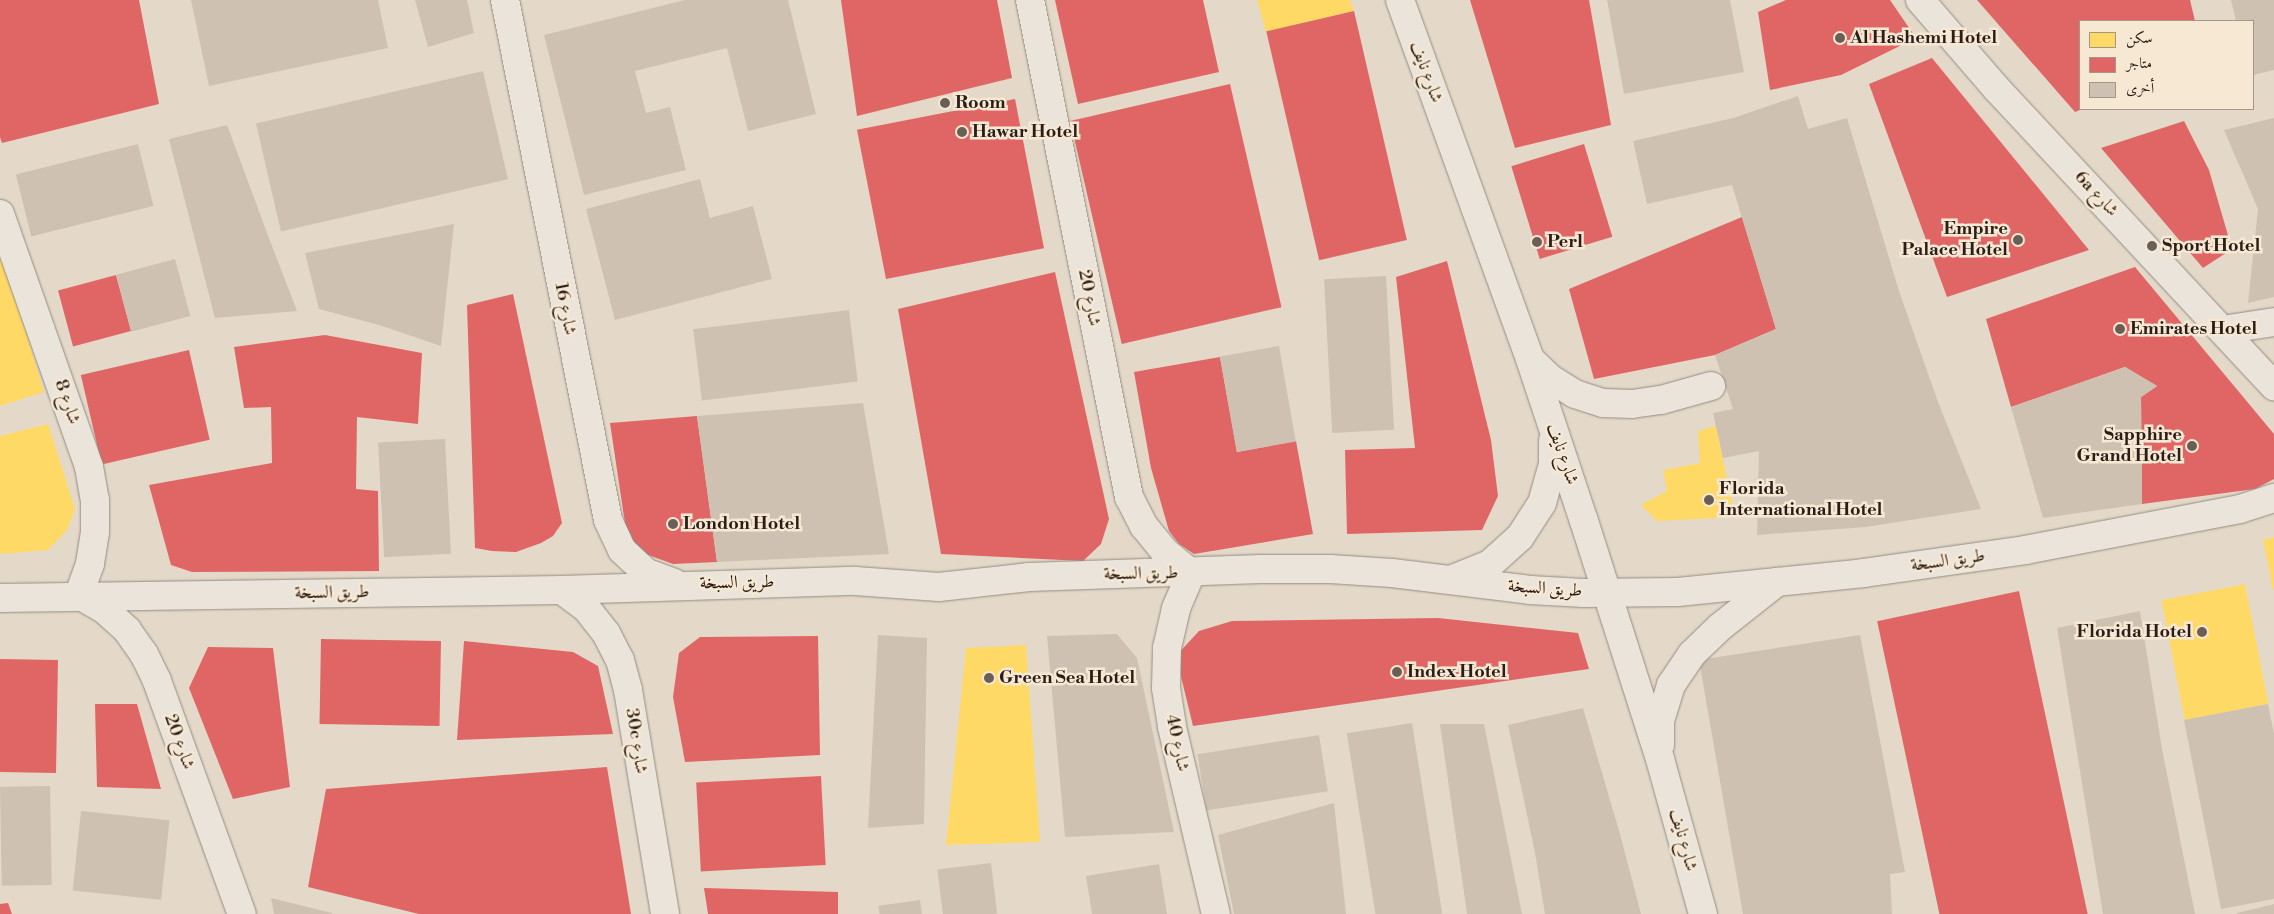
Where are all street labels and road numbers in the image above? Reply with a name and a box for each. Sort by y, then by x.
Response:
street label: شارع نايف [1405,38,1447,106]
street label: 6a شارع [2069,167,2123,221]
street label: شارع 20 [1073,268,1105,328]
street label: شارع 16 [549,281,581,337]
street label: شارع 8 [49,377,85,427]
street label: شارع نايف [1541,420,1583,488]
street label: طريق السبخة [1909,545,1987,577]
street label: طريق السبخة [1103,563,1179,585]
street label: طريق السبخة [699,572,775,594]
street label: طريق السبخة [1507,576,1583,602]
street label: طريق السبخة [294,582,370,604]
street label: 30c شارع [620,707,652,775]
street label: شارع 20 [159,711,199,773]
street label: شارع 40 [1160,713,1194,773]
street label: شارع نايف [1664,806,1702,874]

